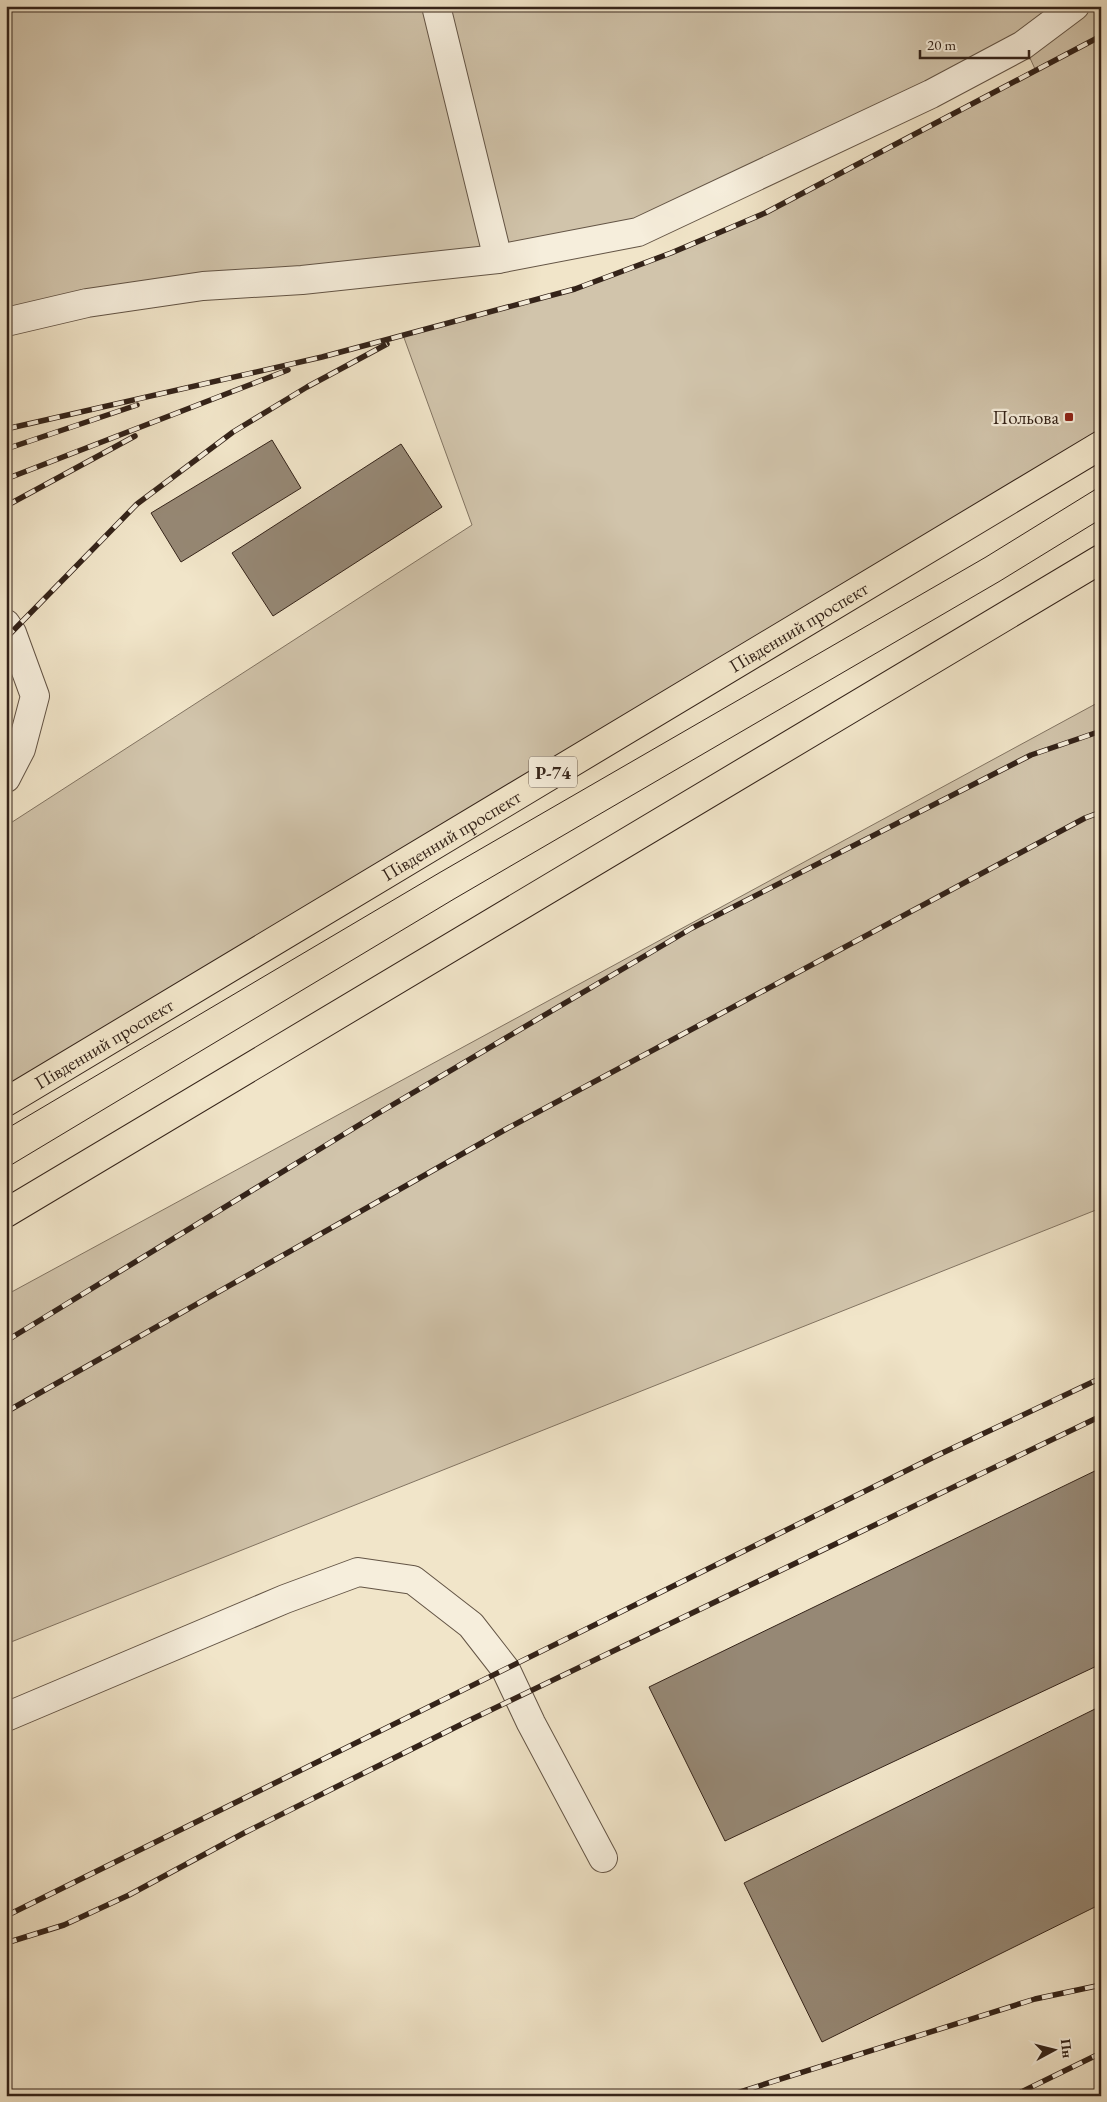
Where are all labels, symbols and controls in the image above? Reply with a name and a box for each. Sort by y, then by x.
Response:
scale bar [920,28,1028,60]
text: 20 m [927,35,956,54]
place label: Польова [992,405,1059,430]
marker: Польова [1063,411,1075,423]
street label: Південний проспект [724,575,873,678]
road number: Р-74 [529,756,577,788]
street label: Південний проспект [377,783,525,886]
street label: Південний проспект [30,992,178,1095]
north arrow [1030,2024,1080,2074]
text: Пн [1057,2038,1077,2059]

